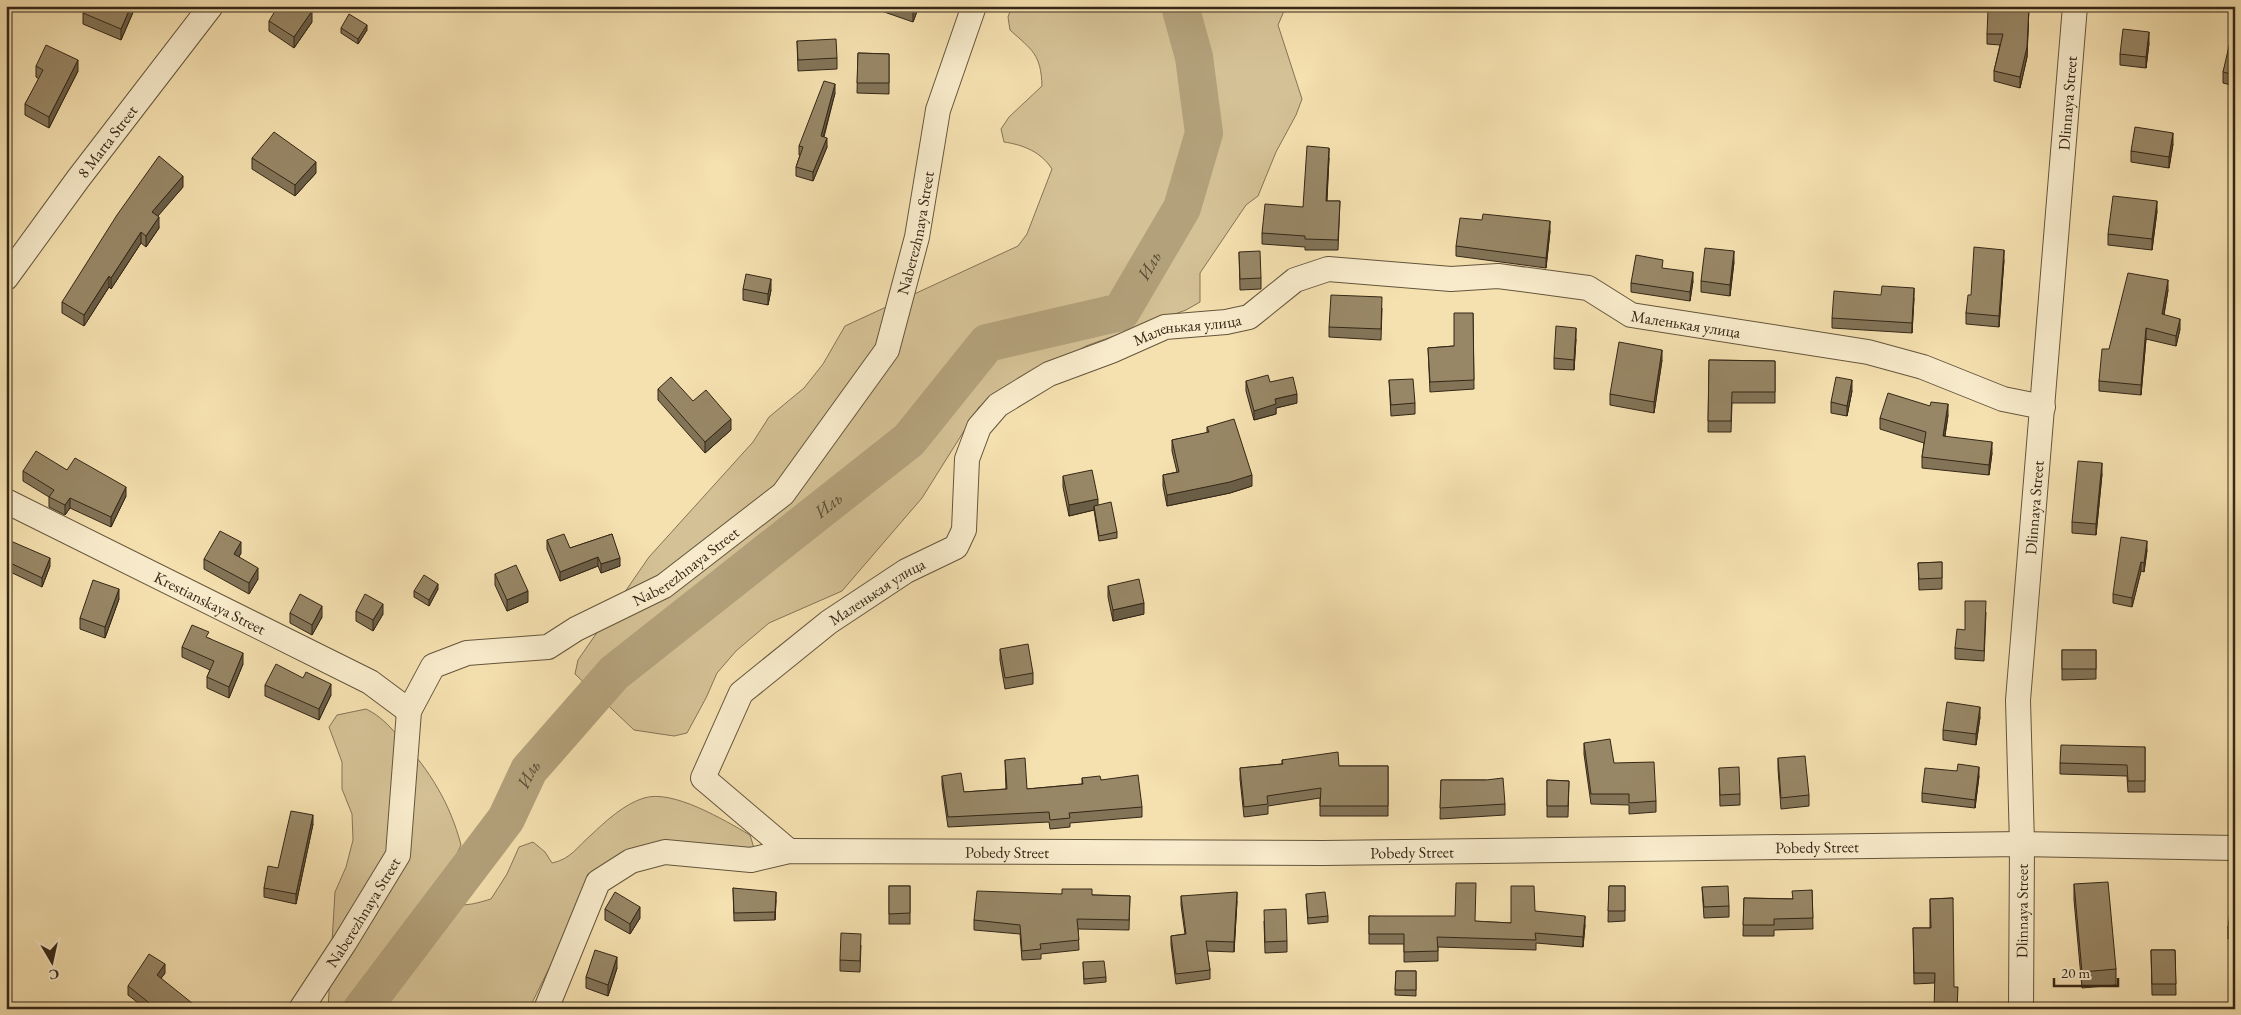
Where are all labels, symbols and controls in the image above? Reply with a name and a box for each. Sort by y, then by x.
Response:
street label: Dlinnaya Street [2053,55,2081,151]
street label: 8 Marta Street [72,101,142,182]
street label: Naberezhnaya Street [892,170,938,297]
water label: Иль [1131,246,1166,284]
street label: Маленькая улица [1630,305,1743,343]
street label: Маленькая улица [1130,308,1244,350]
street label: Dlinnaya Street [2019,460,2048,556]
water label: Иль [808,486,847,523]
street label: Naberezhnaya Street [629,522,743,610]
street label: Маленькая улица [825,553,929,630]
street label: Krestianskaya Street [151,566,269,639]
water label: Иль [510,754,545,792]
street label: Pobedy Street [1775,836,1859,858]
street label: Pobedy Street [965,841,1049,862]
street label: Pobedy Street [1370,841,1454,863]
street label: Naberezhnaya Street [321,853,405,971]
street label: Dlinnaya Street [2011,864,2032,958]
north arrow [28,938,78,988]
scale bar [2054,955,2117,987]
text: 20 m [2061,963,2090,982]
text: С [48,965,60,985]

